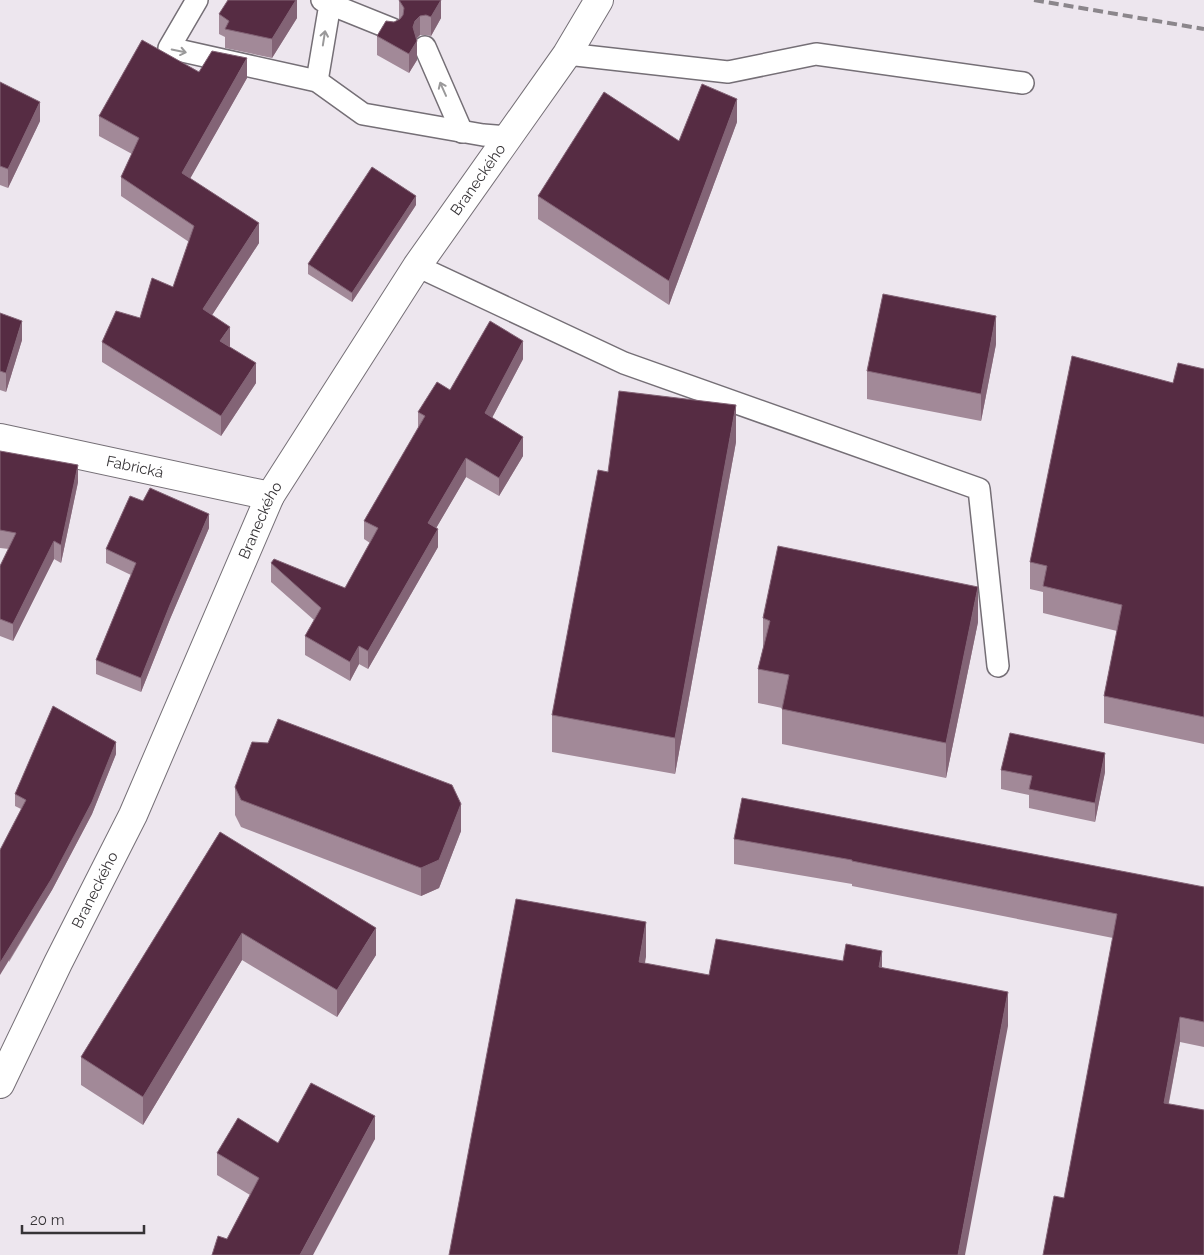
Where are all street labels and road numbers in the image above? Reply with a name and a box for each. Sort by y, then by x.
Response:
street label: Braneckého [447,140,510,219]
street label: Fabrická [105,452,165,482]
street label: Braneckého [235,478,286,562]
street label: Braneckého [68,849,122,931]

